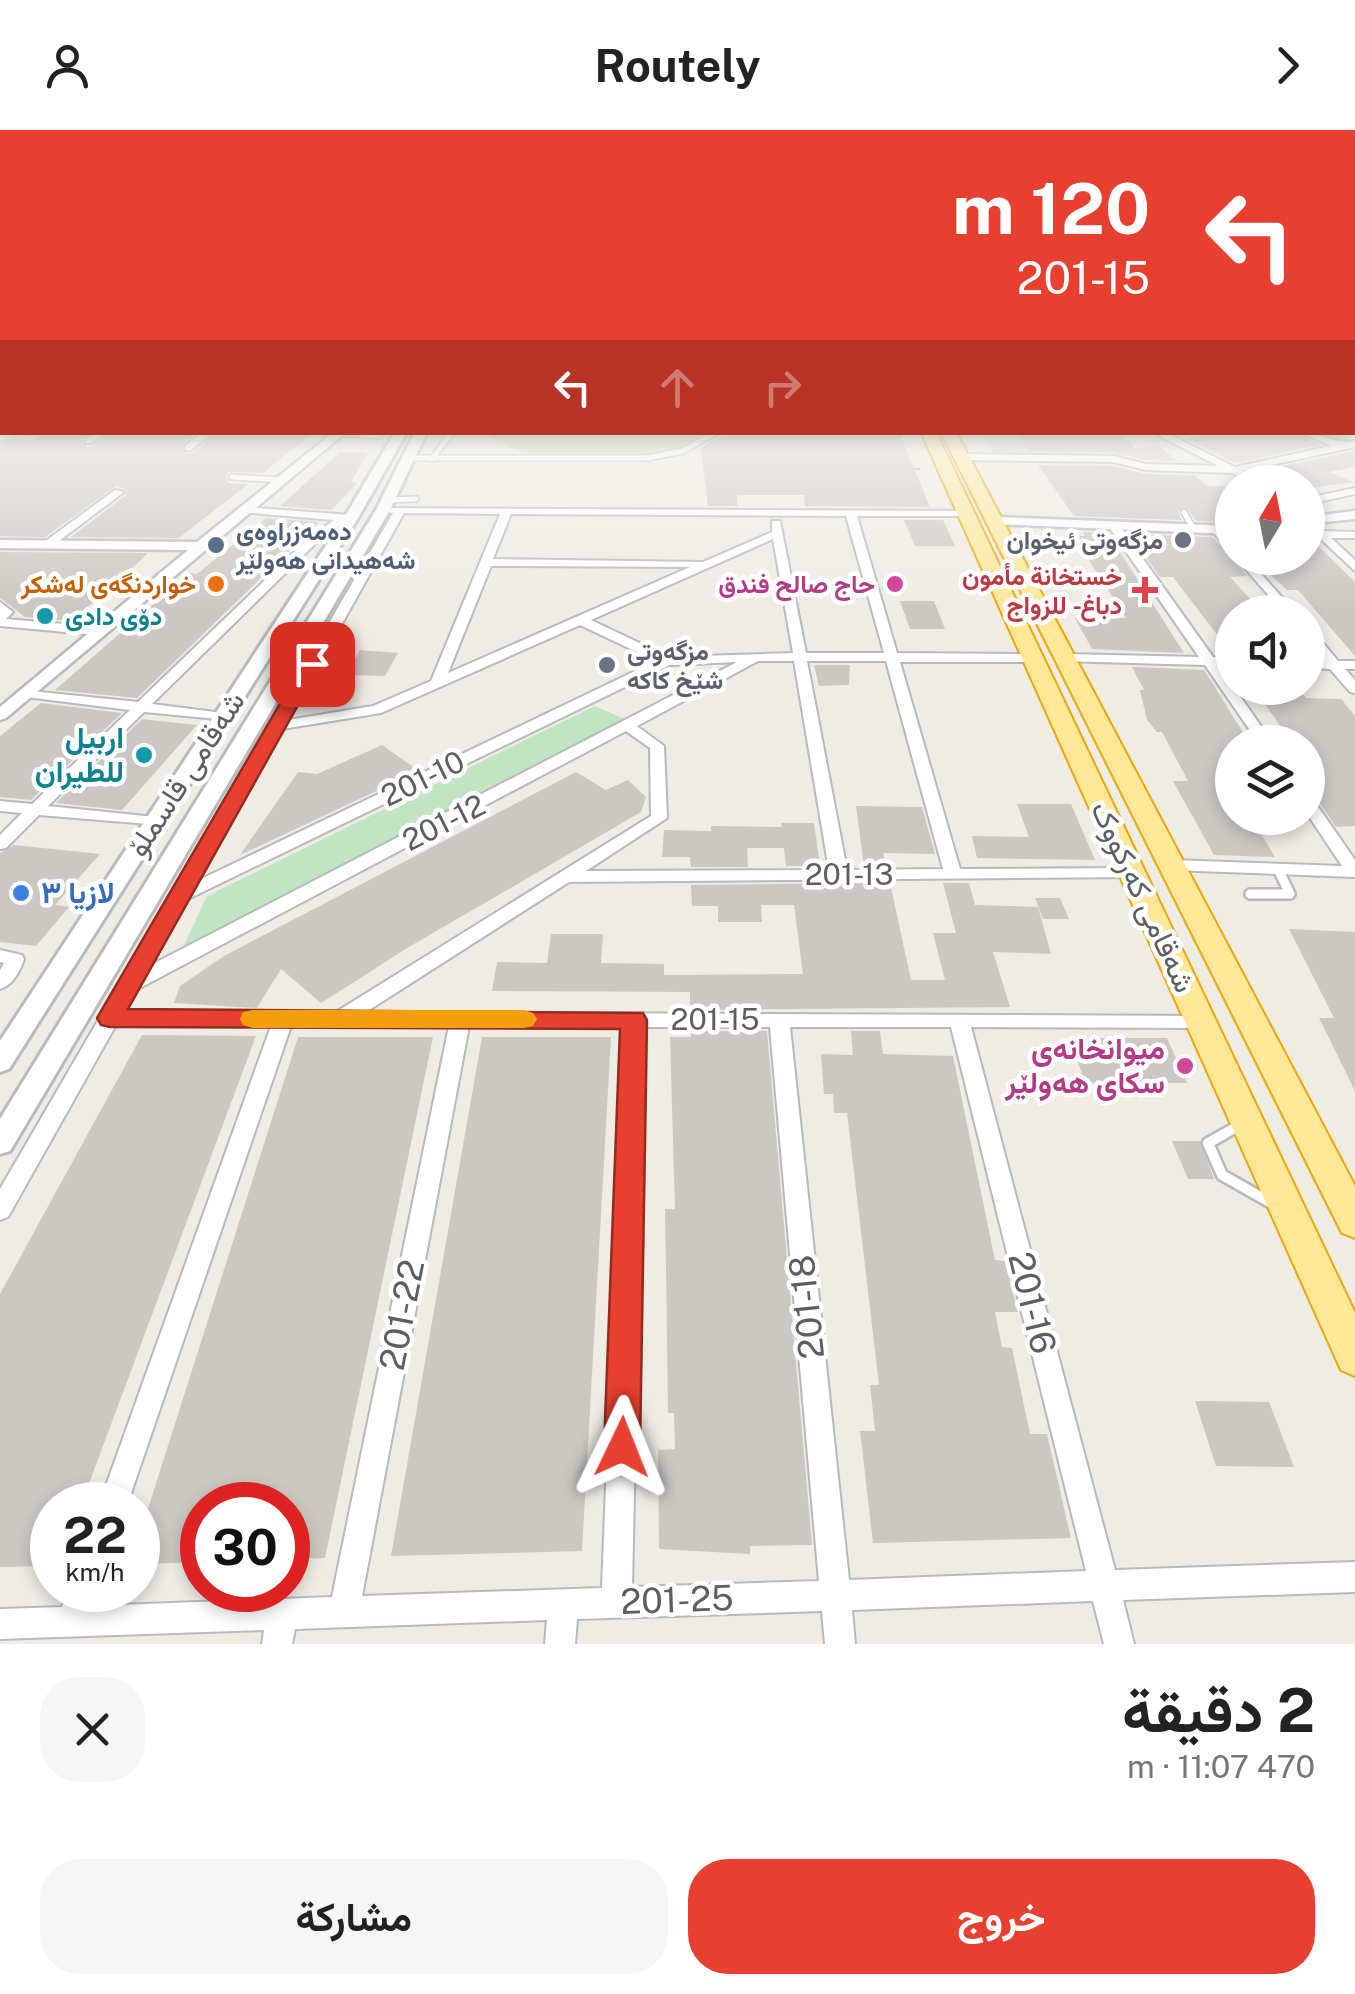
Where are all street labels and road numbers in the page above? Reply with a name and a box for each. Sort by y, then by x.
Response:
street label: شەقامی قاسملۆ [118,684,253,863]
street label: 201-10 [375,743,470,814]
street label: 201-12 [396,786,491,858]
street label: شەقامی کەرکووک [1083,795,1204,998]
street label: 201-13 [805,856,893,892]
street label: 201-15 [671,1001,759,1037]
street label: 201-16 [1000,1248,1065,1358]
street label: 201-18 [781,1253,832,1361]
street label: 201-22 [371,1256,432,1374]
street label: 201-25 [620,1577,734,1622]

